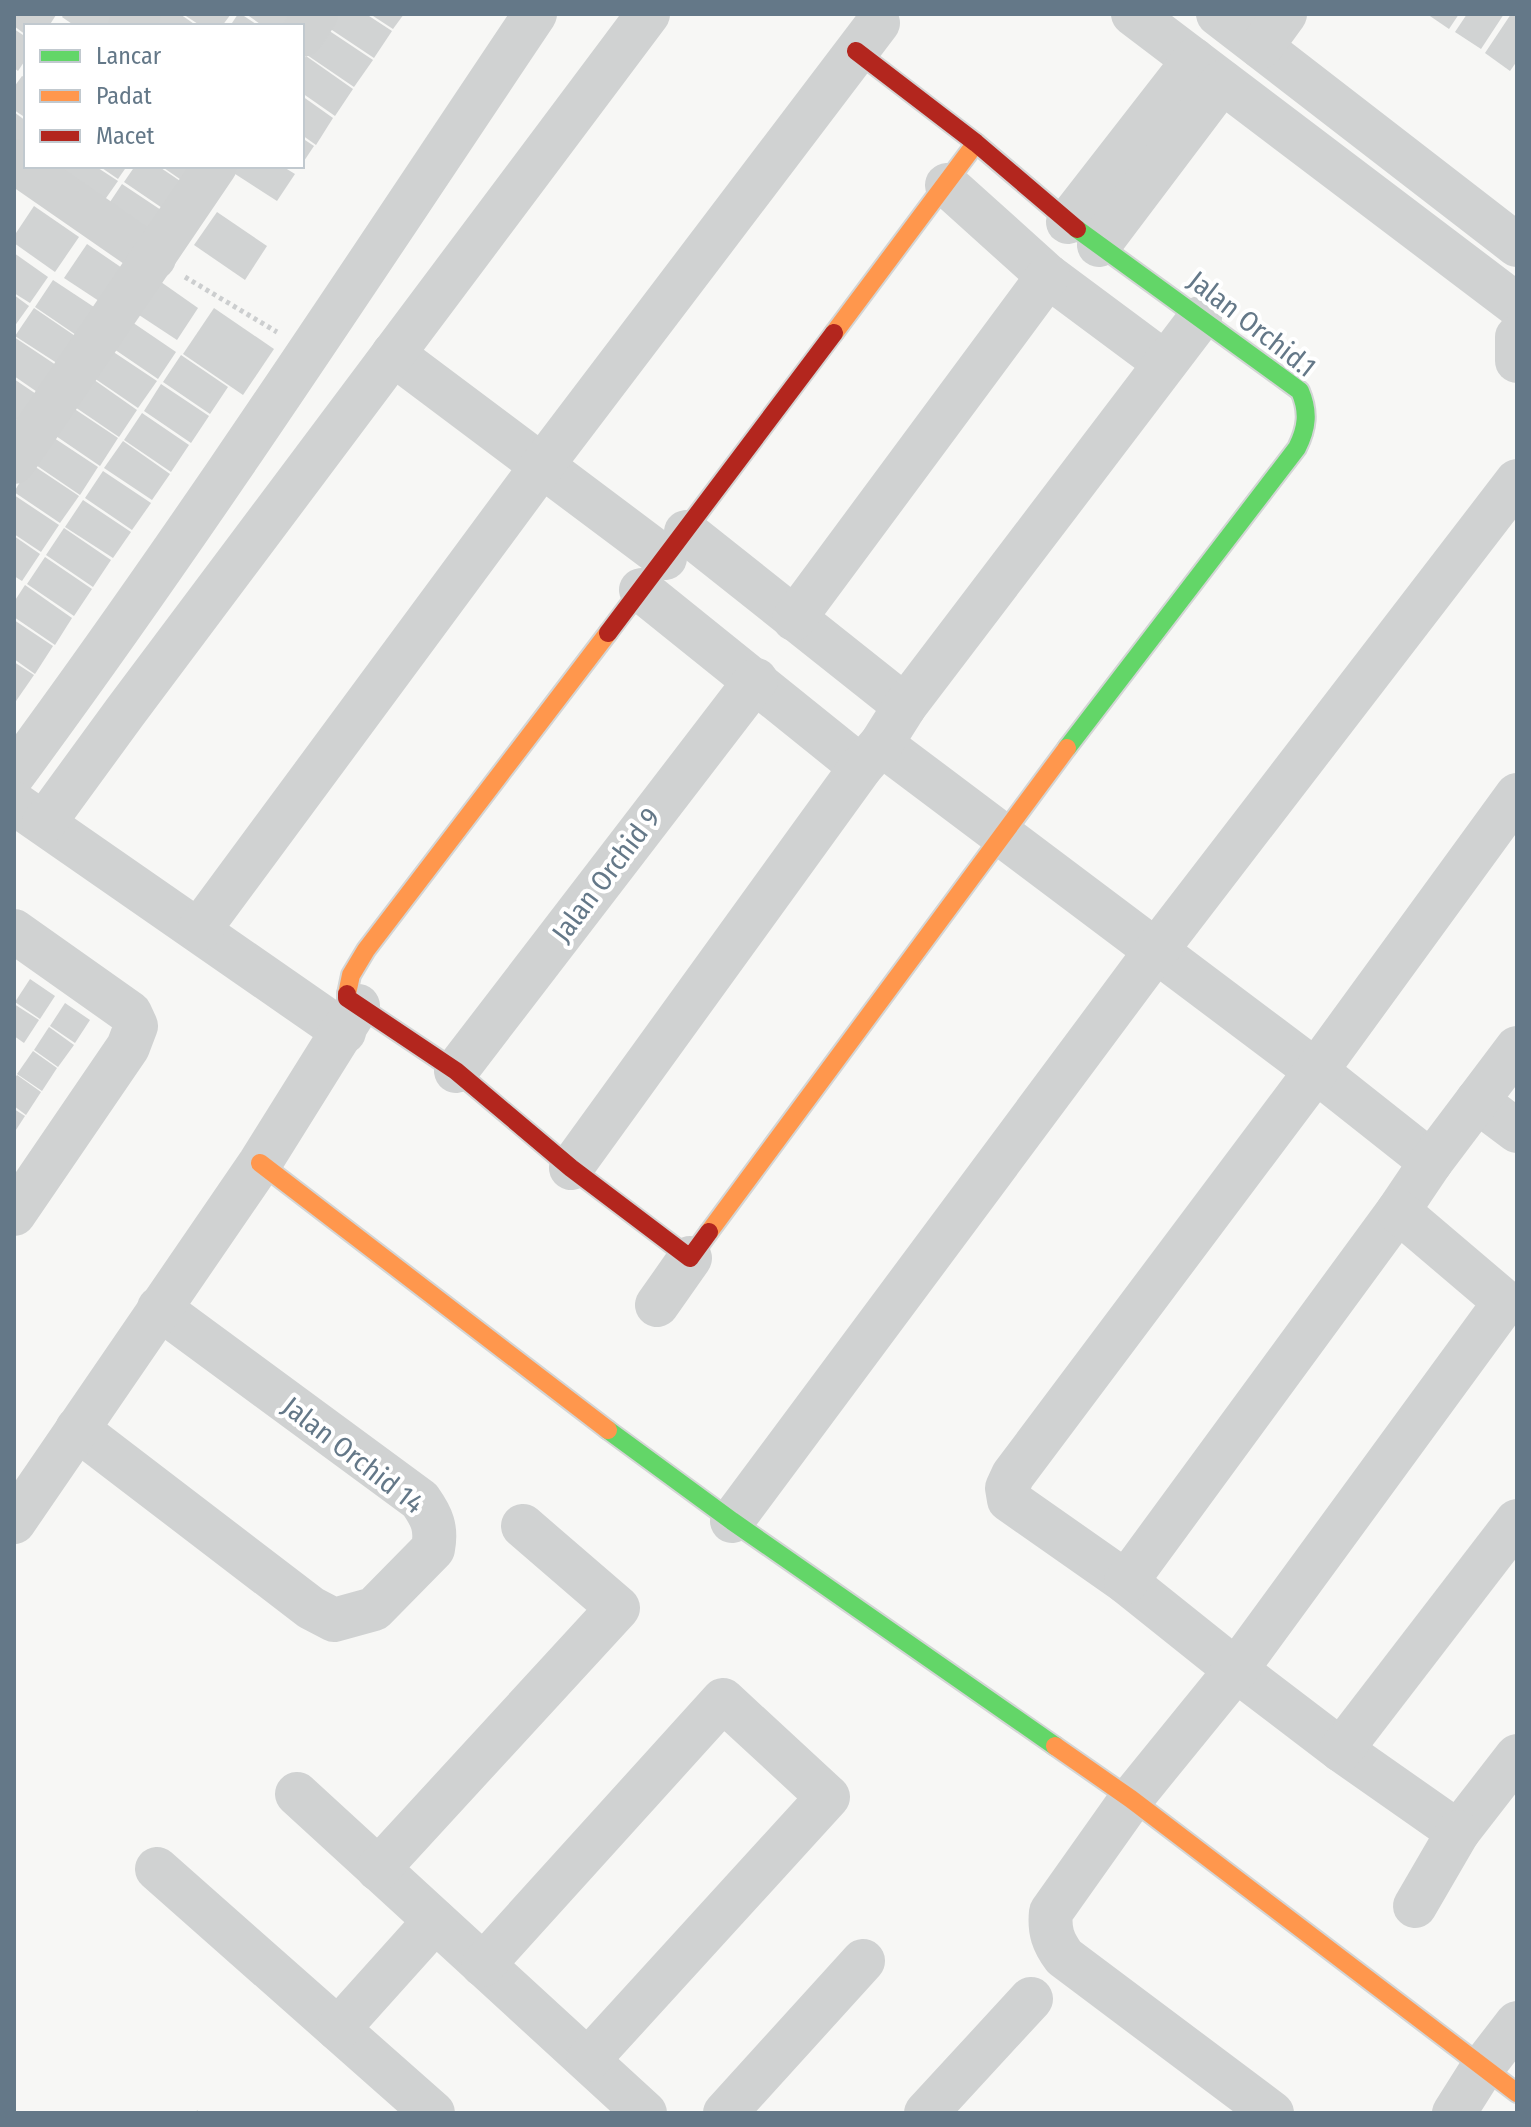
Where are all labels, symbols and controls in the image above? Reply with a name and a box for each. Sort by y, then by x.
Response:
legend [24,24,304,168]
text: Lancar [96,42,162,70]
text: Padat [96,82,152,110]
text: Macet [96,122,154,150]
street label: Jalan Orchid.1 [1182,264,1322,384]
street label: Jalan Orchid 9 [545,802,667,948]
street label: Jalan Orchid 14 [276,1390,430,1520]

